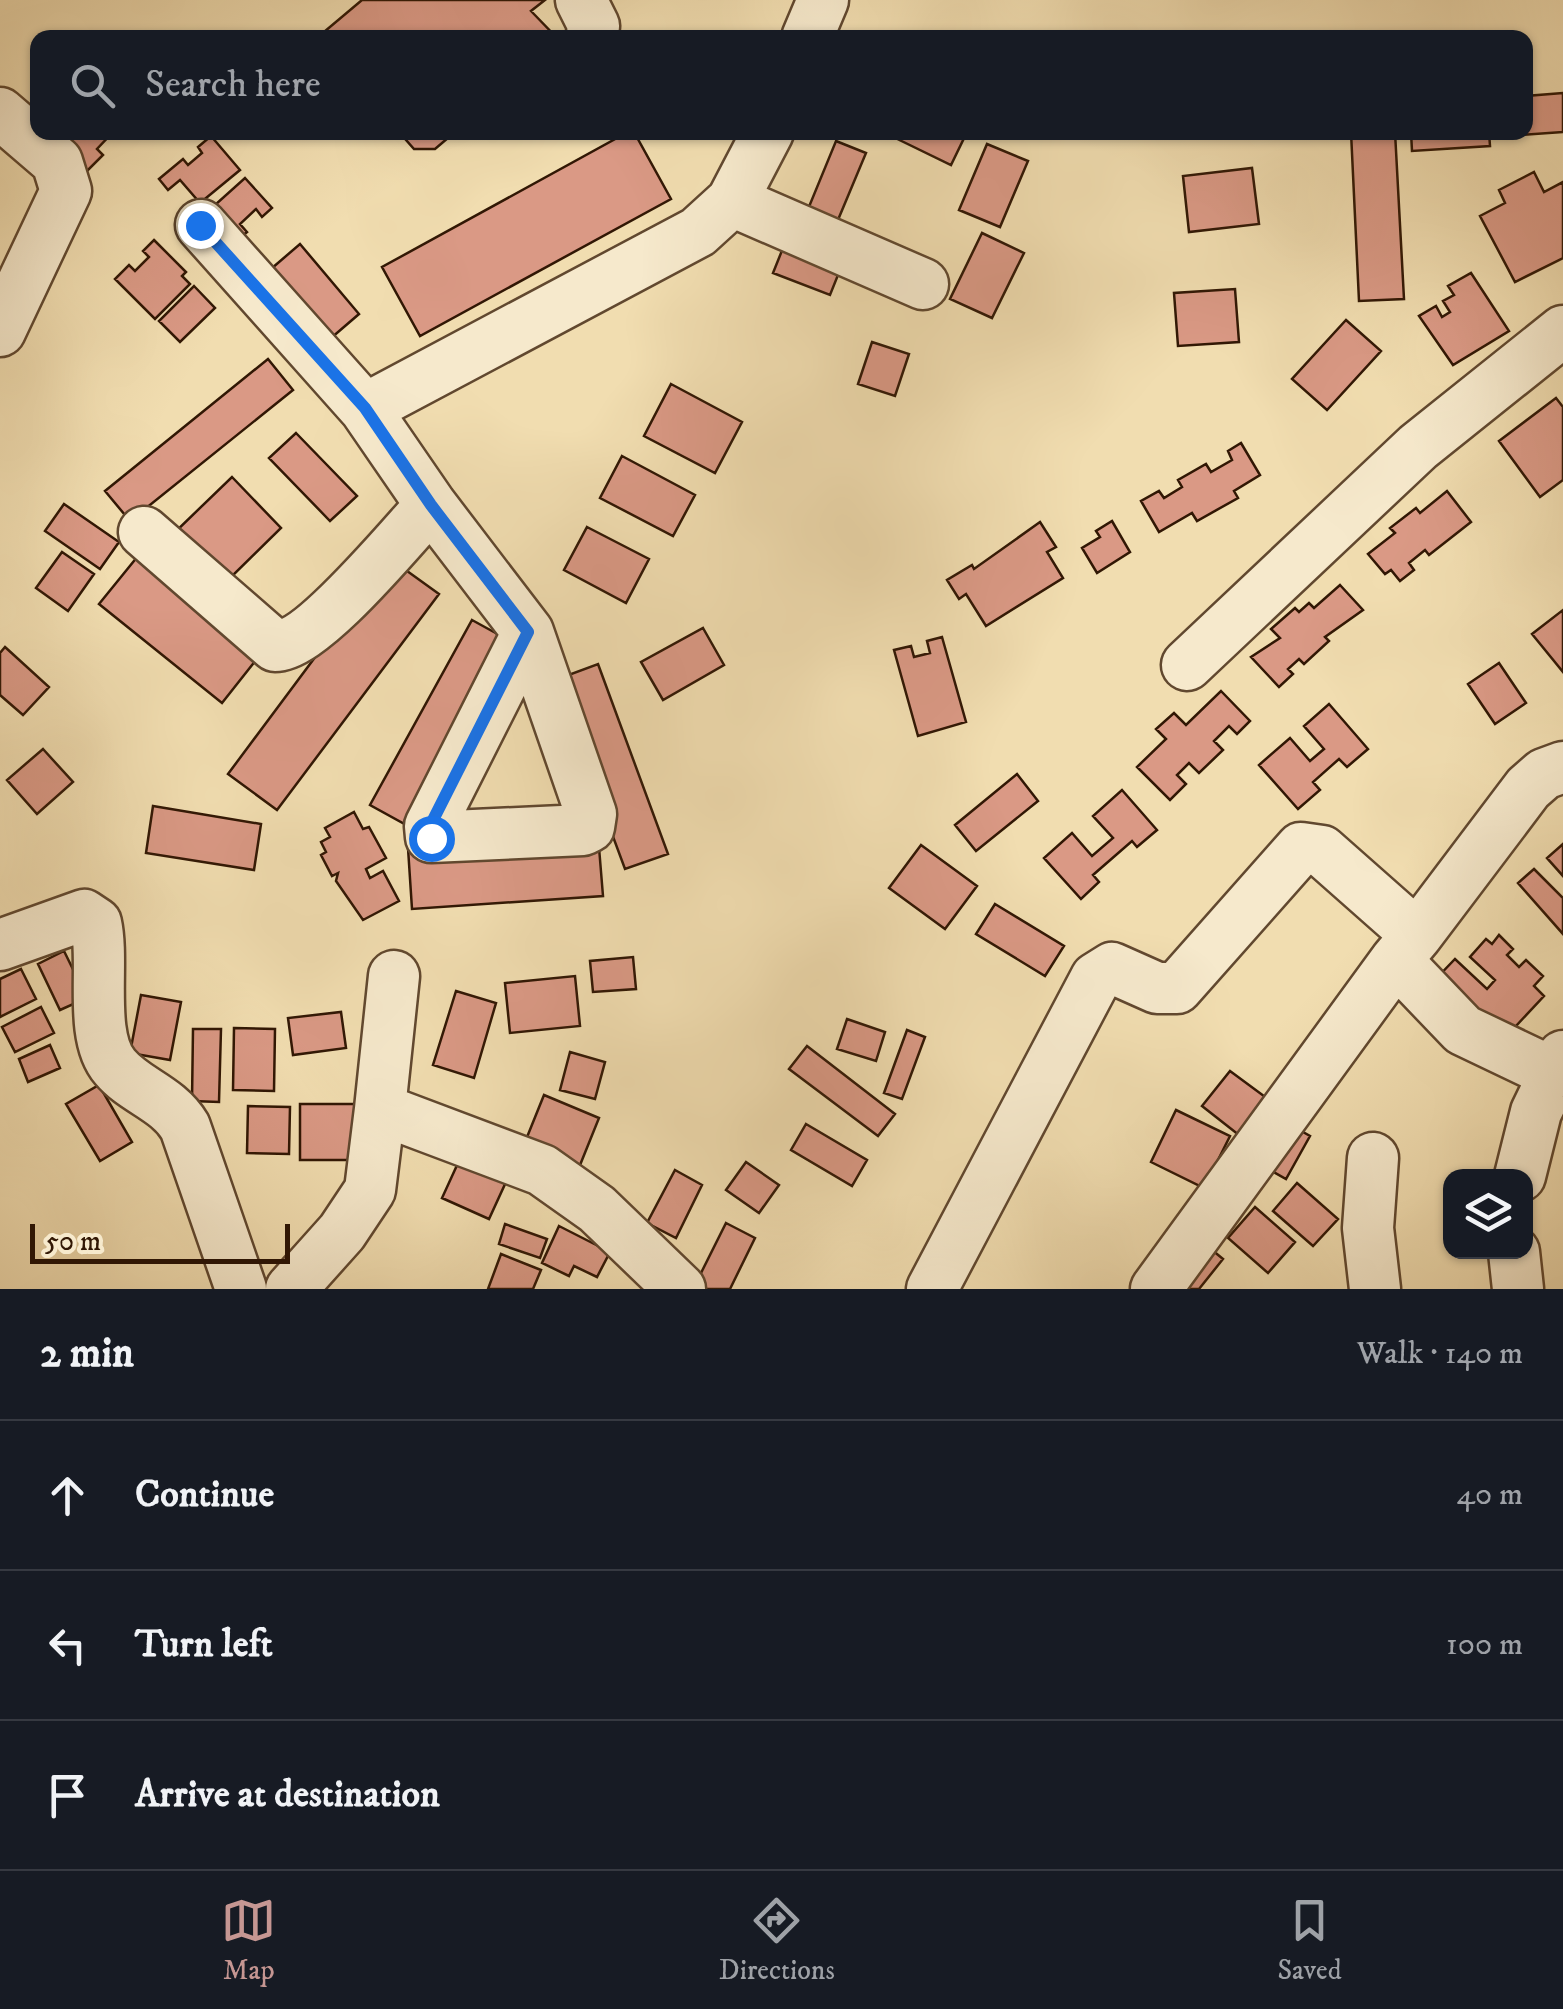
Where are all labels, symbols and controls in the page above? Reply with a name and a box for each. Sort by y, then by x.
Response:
search box [30,30,1533,140]
icon: search [65,58,120,113]
text: Search here [145,61,321,109]
route end [178,203,224,249]
route start [409,816,455,862]
map controls [1443,1169,1533,1259]
button: layers [1443,1169,1533,1259]
scale bar [30,1219,290,1264]
text: 50 m [45,1224,101,1259]
text: 2 min [40,1328,134,1380]
text: Walk · 140 m [1357,1334,1523,1374]
icon: ahead [40,1468,95,1523]
text: Continue [135,1471,274,1519]
text: 40 m [1456,1475,1523,1515]
icon: left [40,1618,95,1673]
text: Turn left [135,1621,273,1669]
text: 100 m [1446,1625,1523,1665]
icon: arrive [40,1768,95,1823]
text: Arrive at destination [135,1771,440,1819]
tab: Map [221,1893,276,1988]
tab: Directions [719,1893,835,1988]
tab: Saved [1277,1893,1342,1988]

